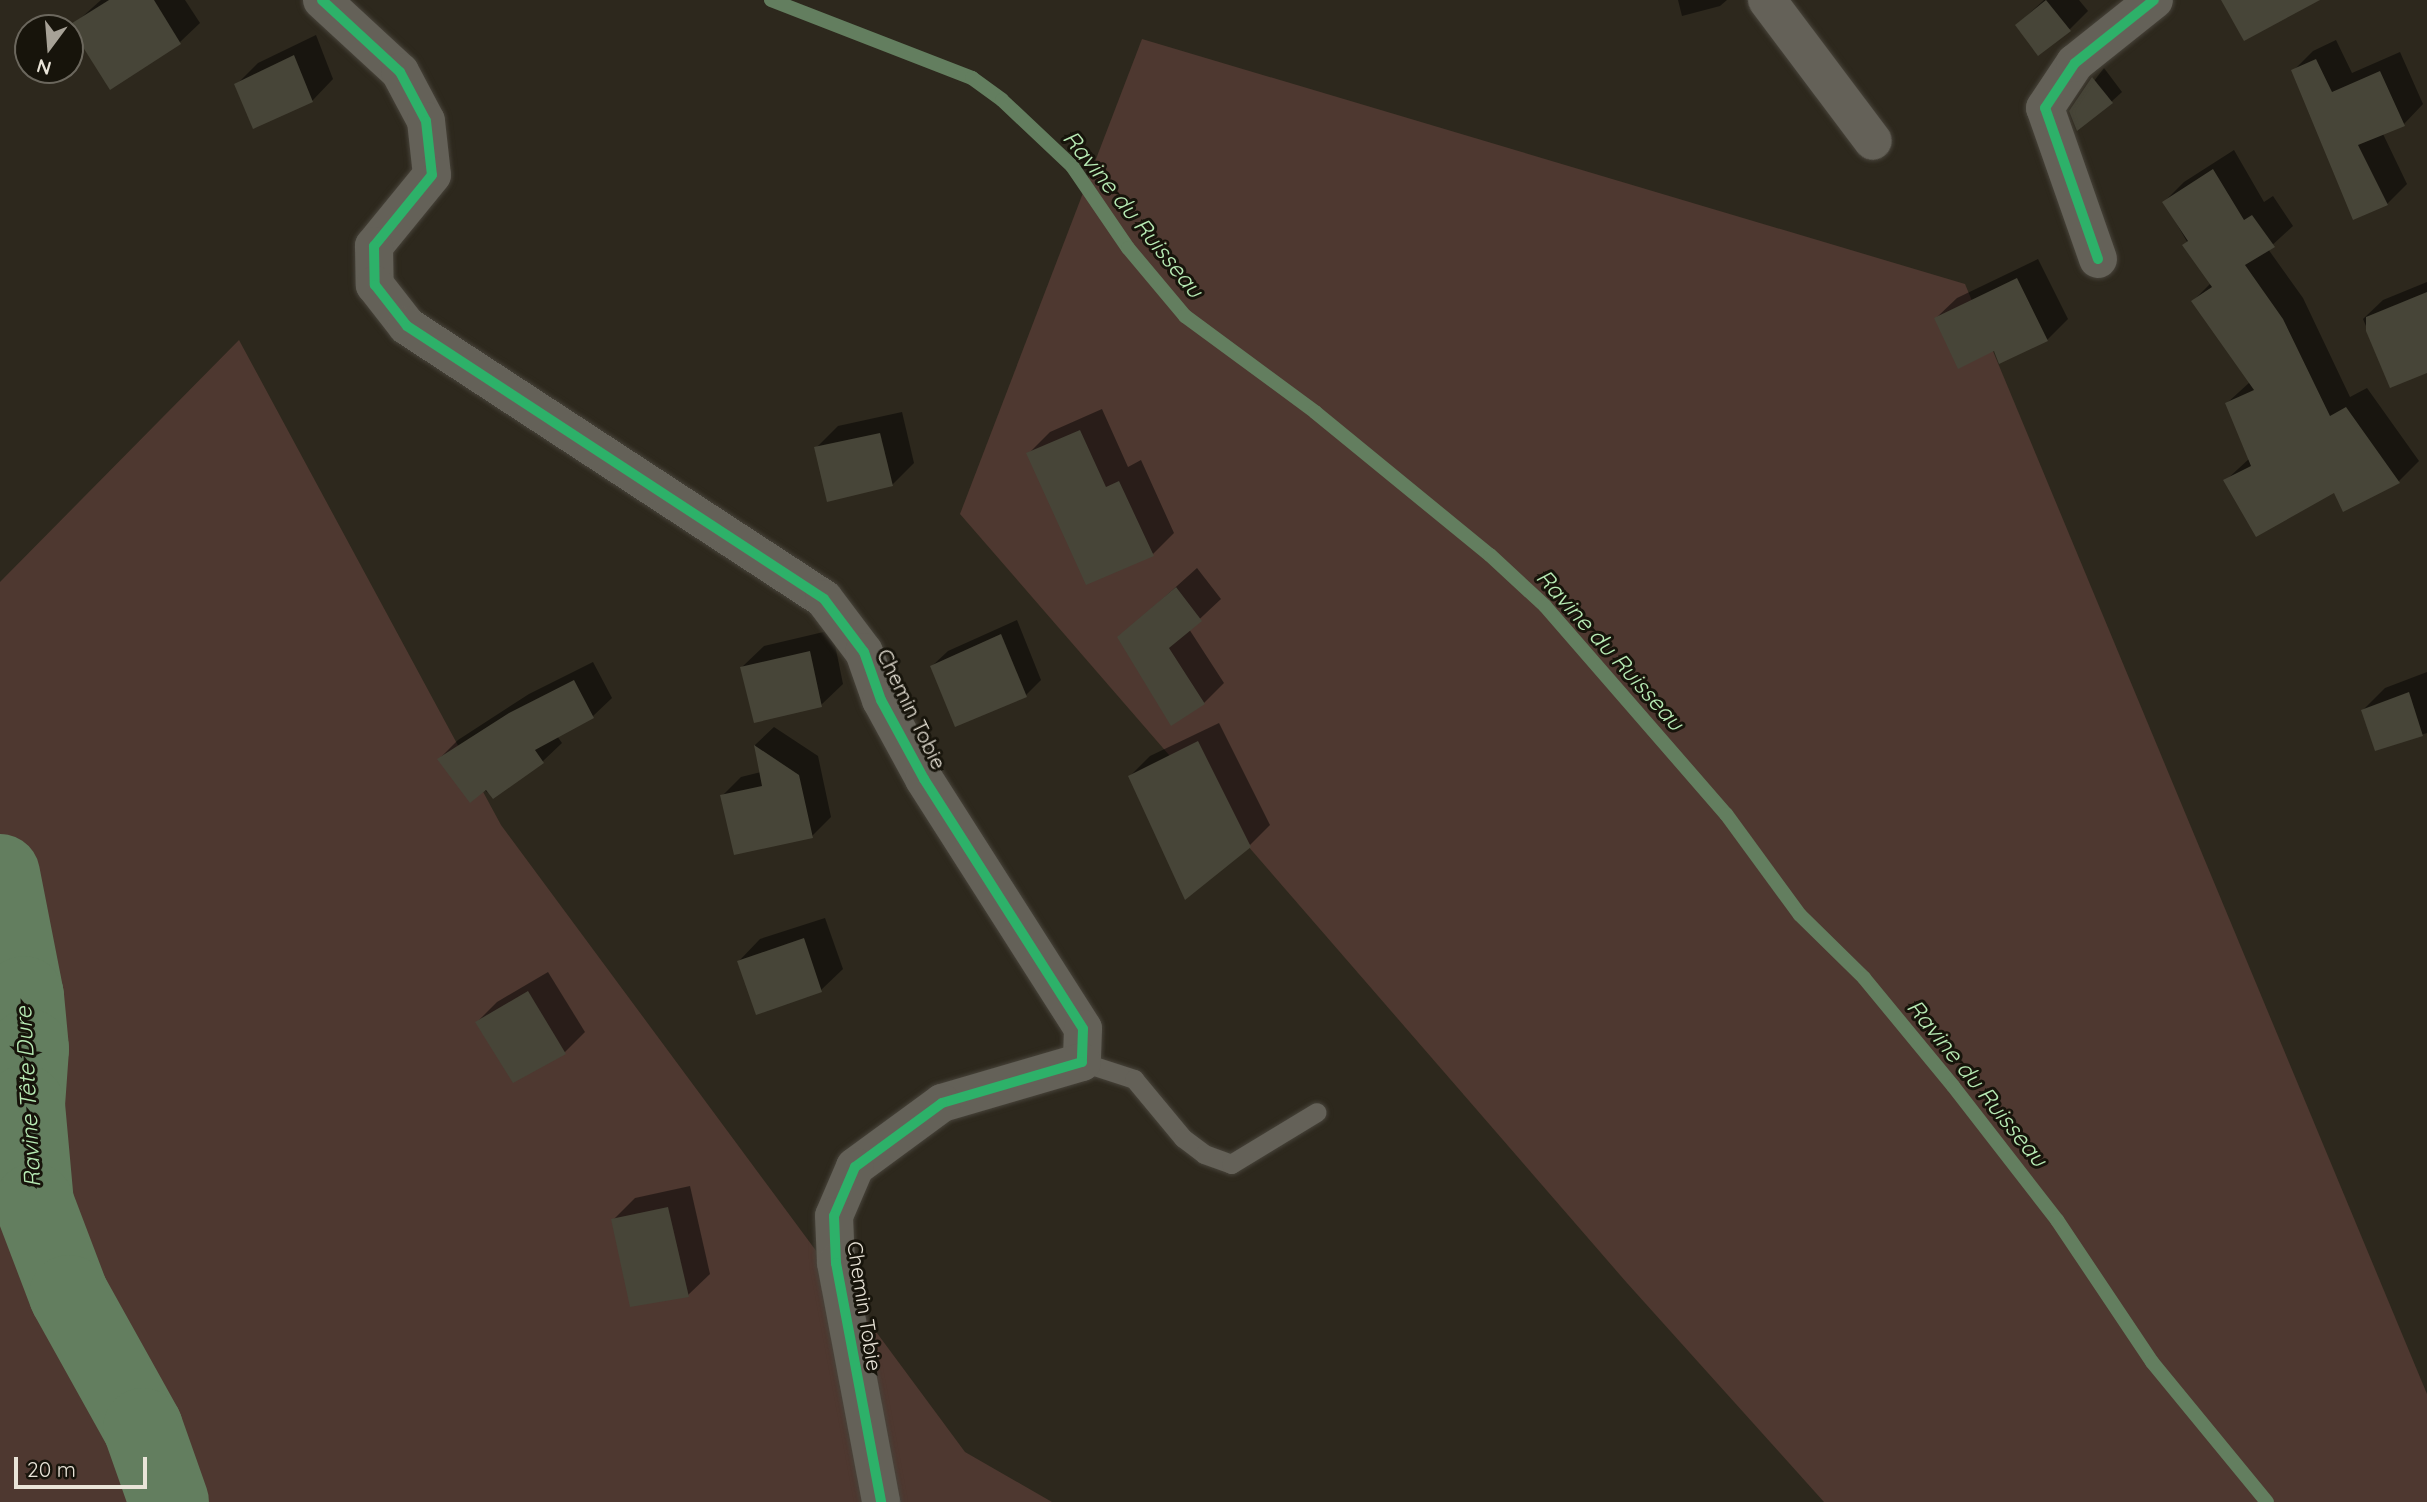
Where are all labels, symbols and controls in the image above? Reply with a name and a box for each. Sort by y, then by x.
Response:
north arrow [14,14,84,84]
text: N [34,54,54,81]
water label: Ravine du Ruisseau [1057,125,1209,303]
water label: Ravine du Ruisseau [1530,564,1690,736]
street label: Chemin Tobie [872,645,952,773]
water label: Ravine du Ruisseau [1901,994,2053,1172]
water label: Ravine Tête Dure [9,1006,47,1188]
street label: Chemin Tobie [842,1239,888,1373]
scale bar [18,1442,150,1486]
text: 20 m [27,1456,76,1482]

